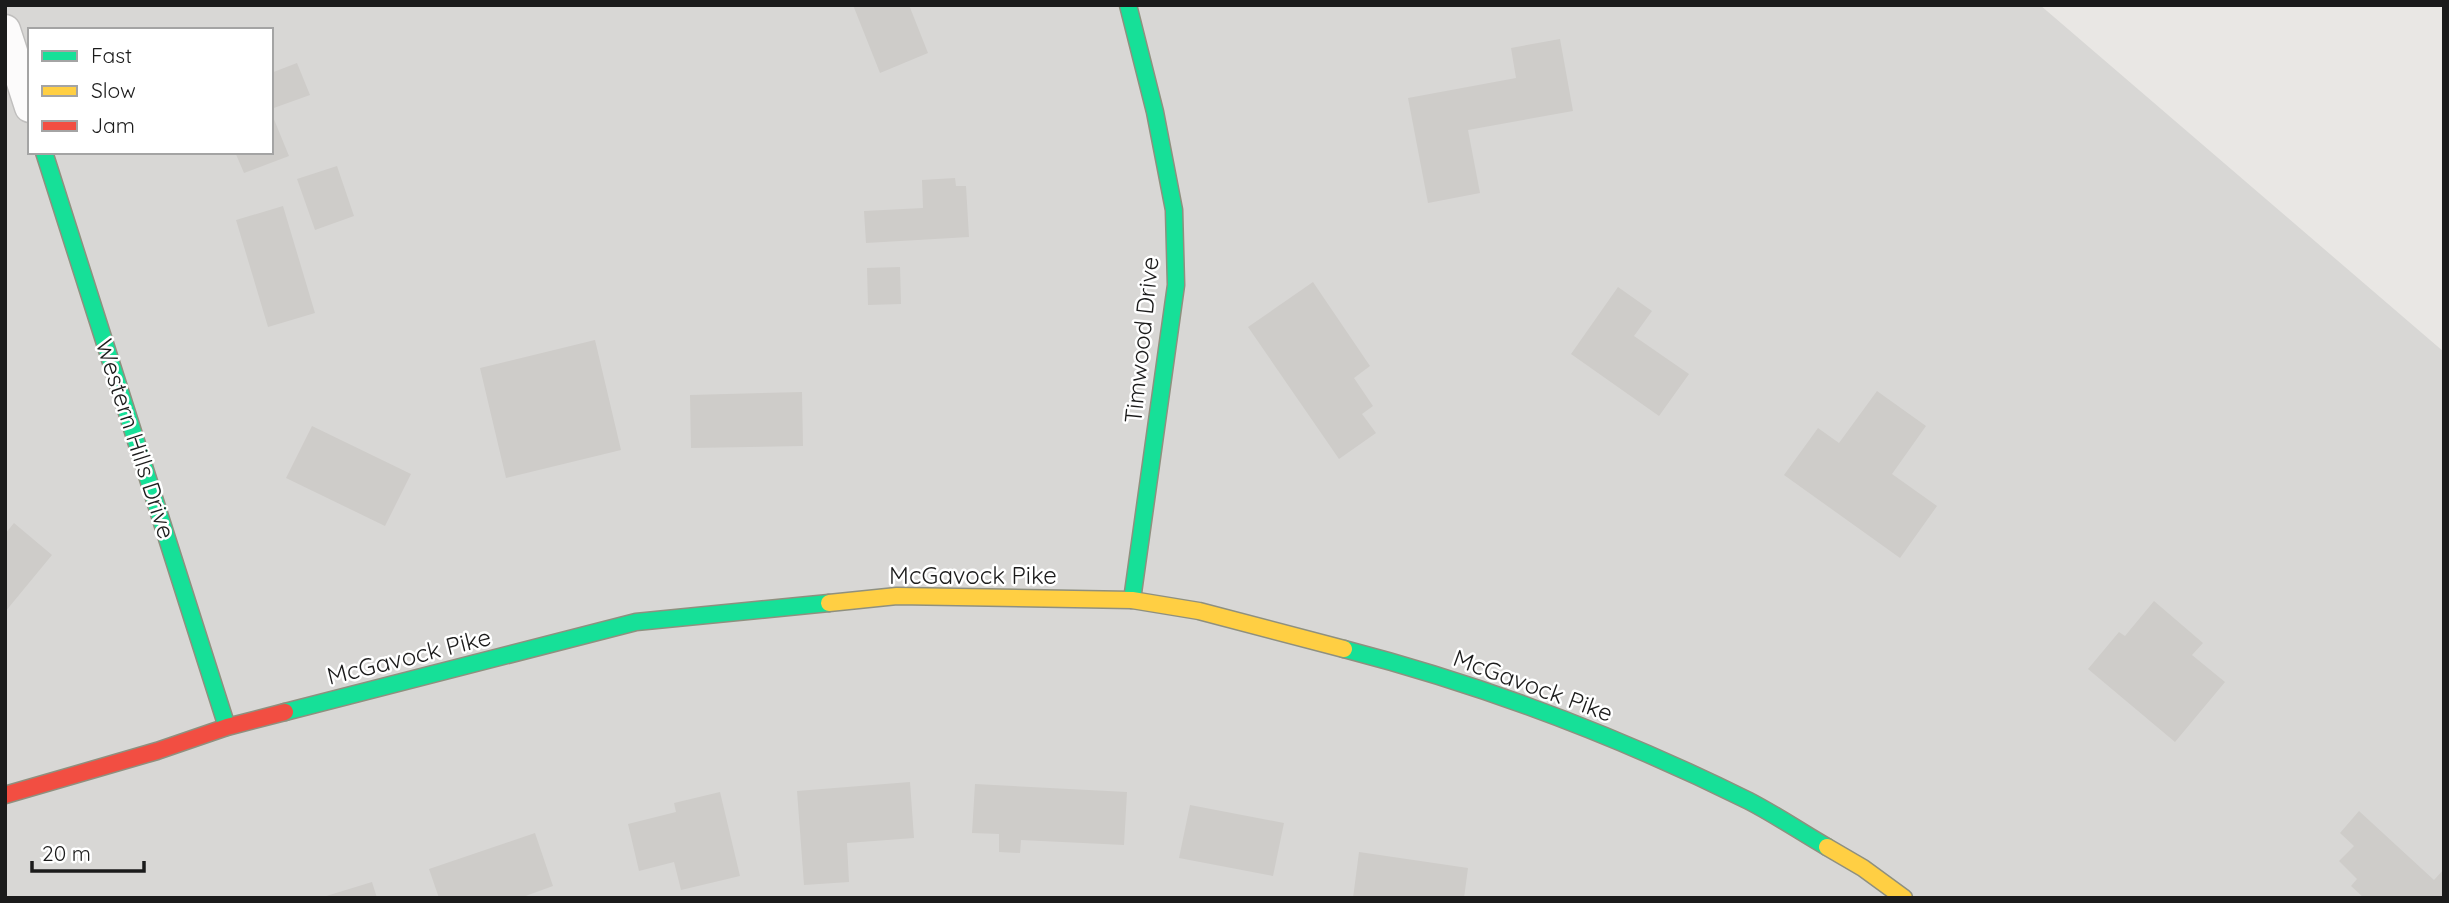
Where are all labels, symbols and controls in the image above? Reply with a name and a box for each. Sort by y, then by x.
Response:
legend [28,28,273,154]
text: Fast [91,42,132,68]
text: Slow [91,77,136,103]
text: Jam [91,112,135,138]
street label: Timwood Drive [1117,255,1165,425]
street label: Western Hills Drive [90,335,182,542]
street label: McGavock Pike [889,560,1057,590]
street label: McGavock Pike [324,621,494,691]
street label: McGavock Pike [1449,642,1617,728]
scale bar [32,830,144,874]
text: 20 m [42,840,91,866]

